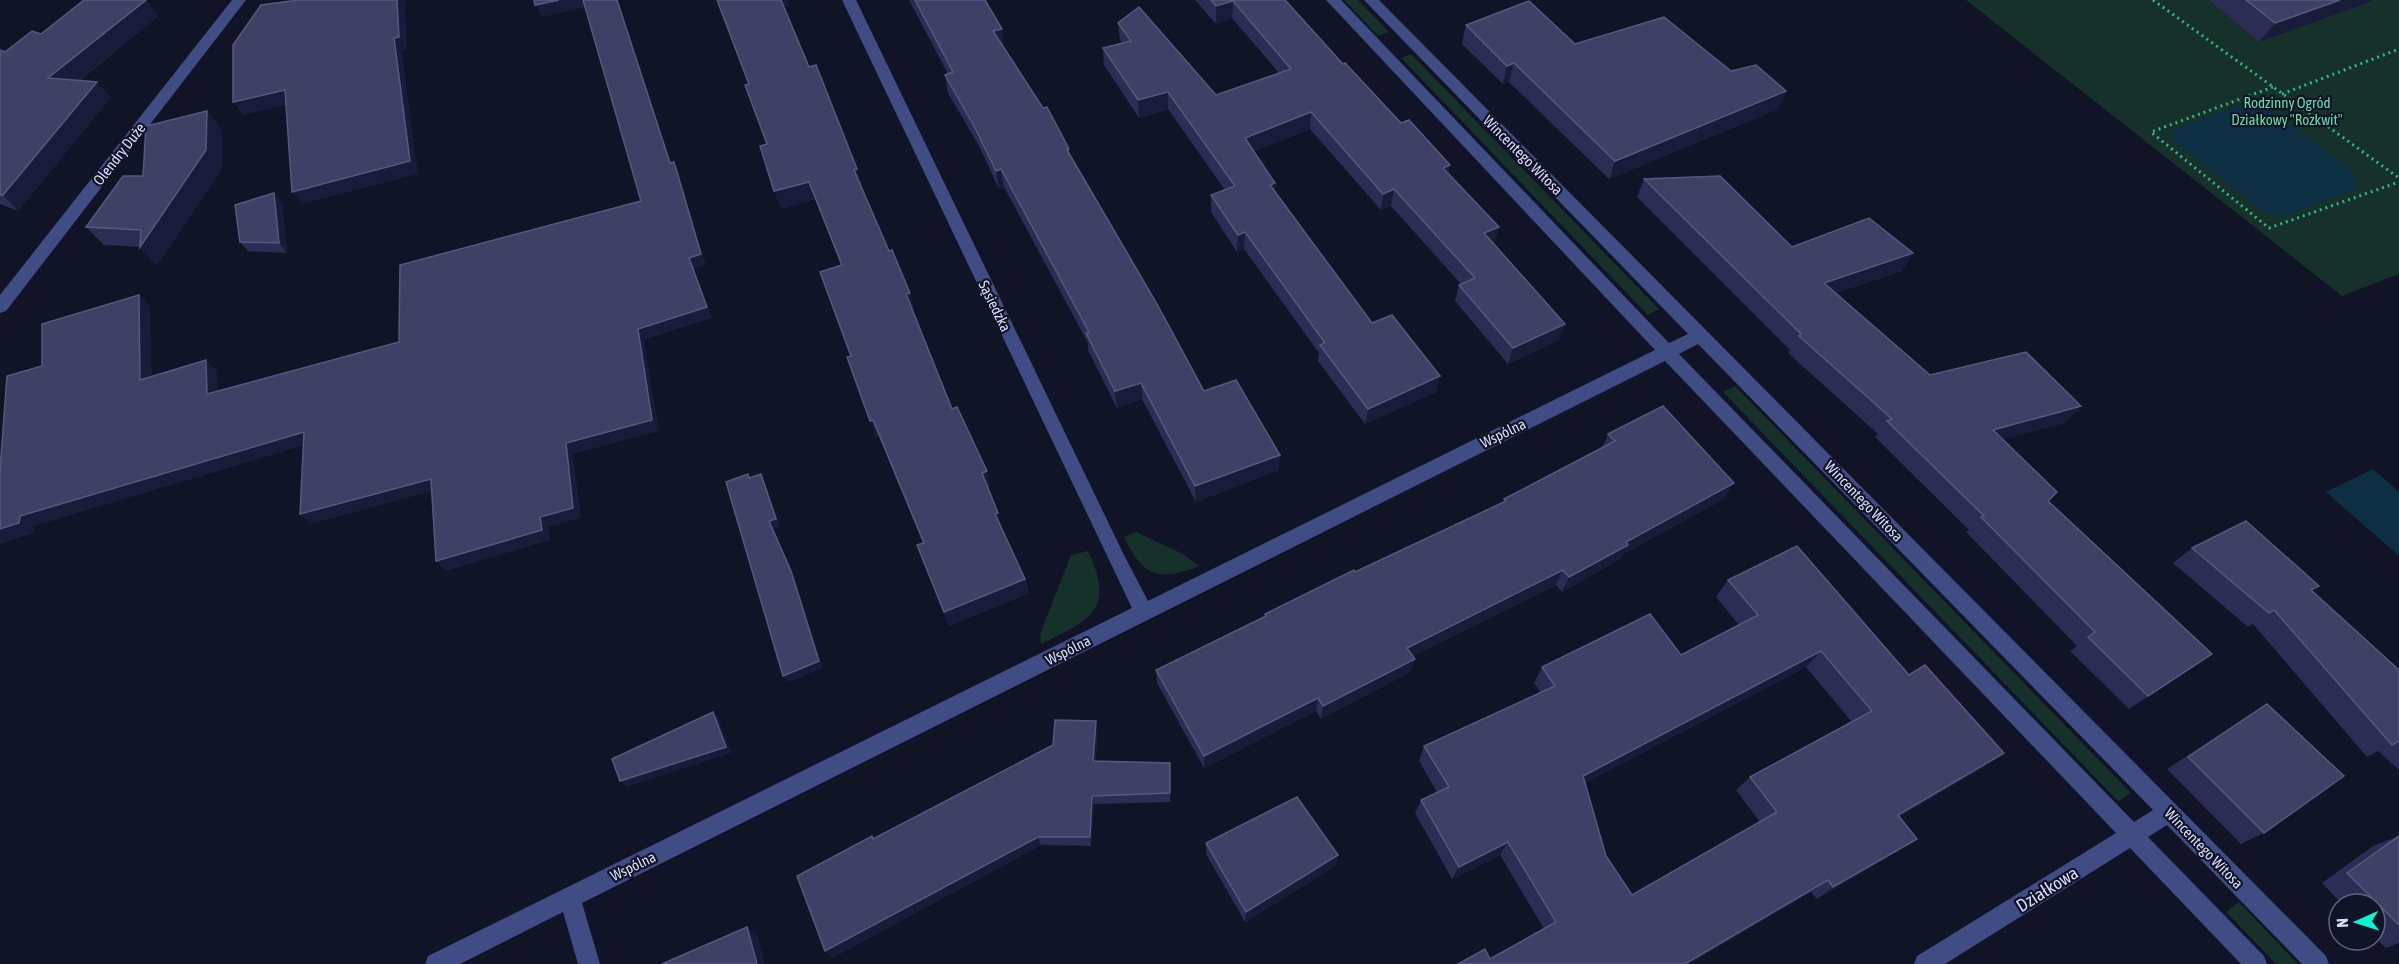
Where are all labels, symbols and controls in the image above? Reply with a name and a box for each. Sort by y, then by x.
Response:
park label: Rodzinny Ogród Działkowy "Rozkwit" [2231,94,2343,128]
street label: Wincentego Witosa [1480,112,1566,198]
street label: Olendry Duże [89,119,149,188]
street label: Sąsiedzka [975,278,1015,334]
street label: Wspólna [1478,415,1528,451]
street label: Wincentego Witosa [1821,457,1907,545]
street label: Wspólna [1043,631,1093,669]
street label: Wincentego Witosa [2161,804,2247,892]
street label: Wspólna [608,848,658,884]
street label: Działkowa [2012,862,2082,916]
north arrow [2327,892,2387,952]
text: N [2333,918,2351,928]

